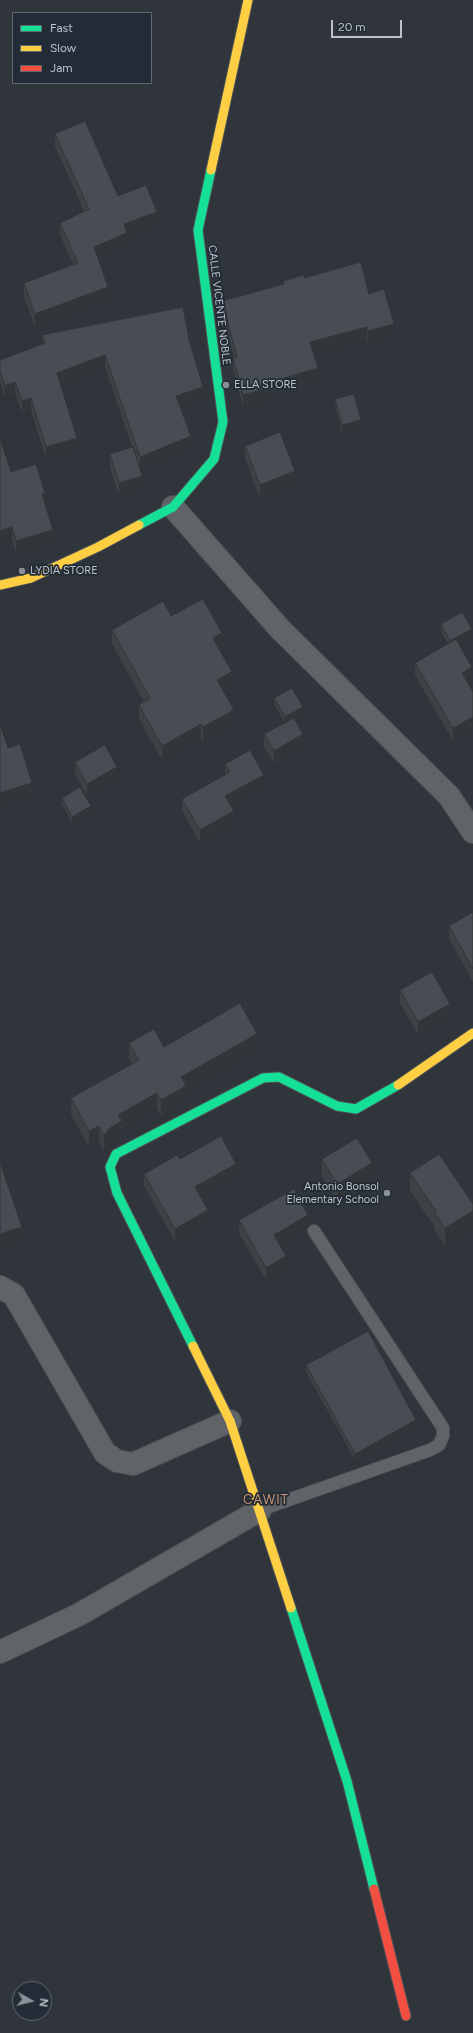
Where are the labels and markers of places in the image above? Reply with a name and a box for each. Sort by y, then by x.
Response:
place label: ELLA STORE [234,378,297,392]
marker: ELLA STORE [221,380,231,390]
place label: LYDIA STORE [30,564,98,578]
marker: LYDIA STORE [17,566,27,576]
place label: Antonio Bonsol Elementary School [287,1180,379,1206]
marker: Antonio Bonsol Elementary School [382,1188,392,1198]

